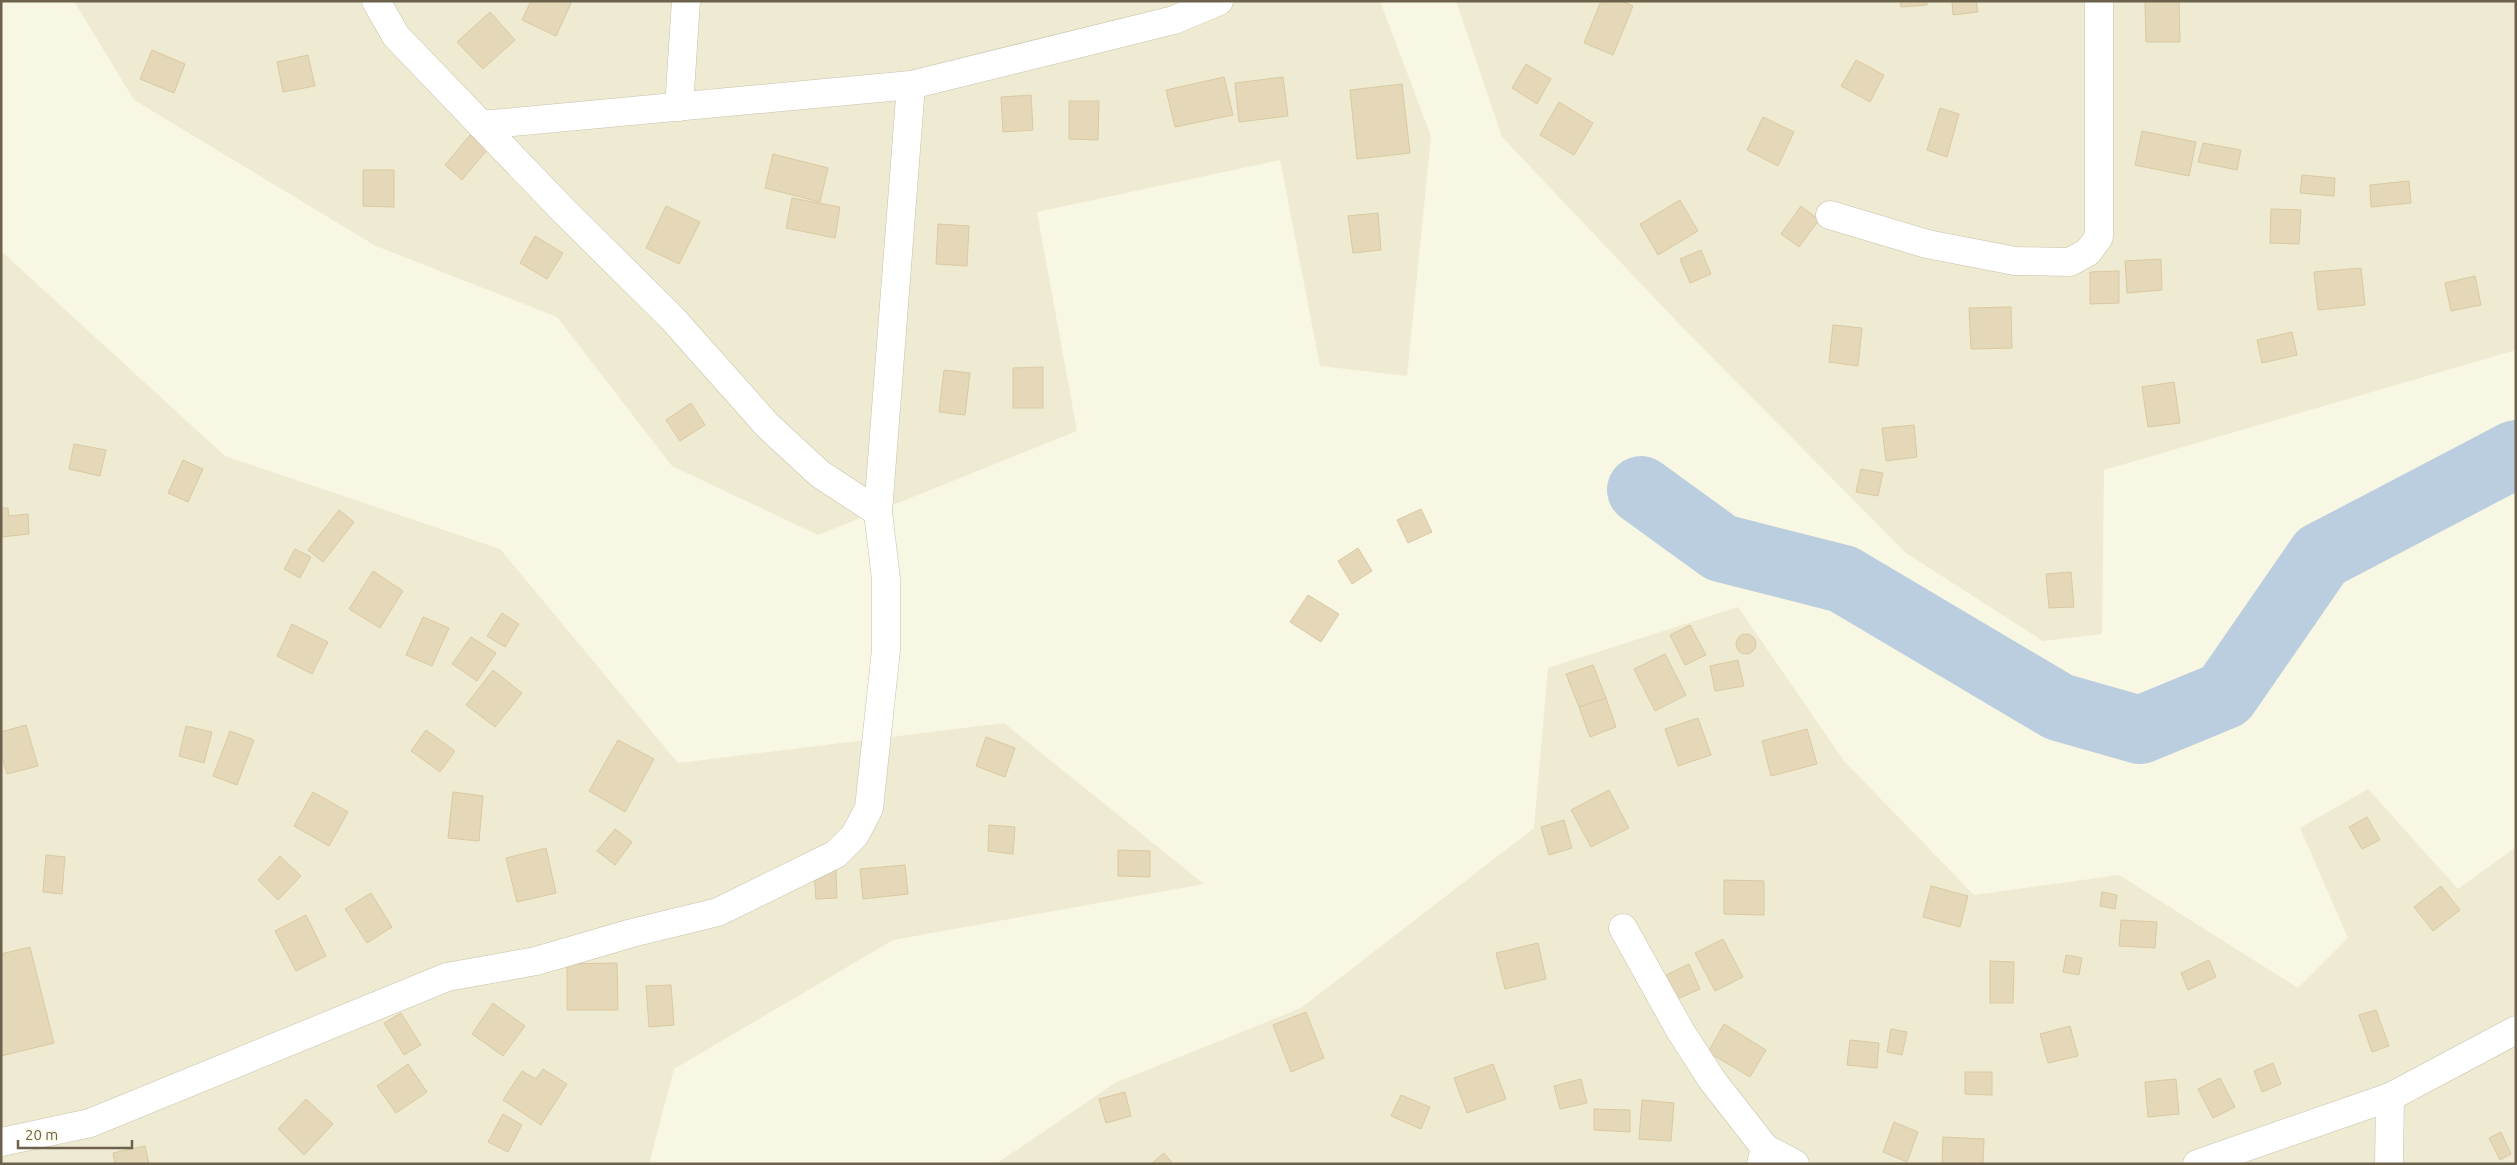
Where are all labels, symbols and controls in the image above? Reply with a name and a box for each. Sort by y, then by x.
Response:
scale bar [18,1118,131,1150]
text: 20 m [25,1126,58,1143]

